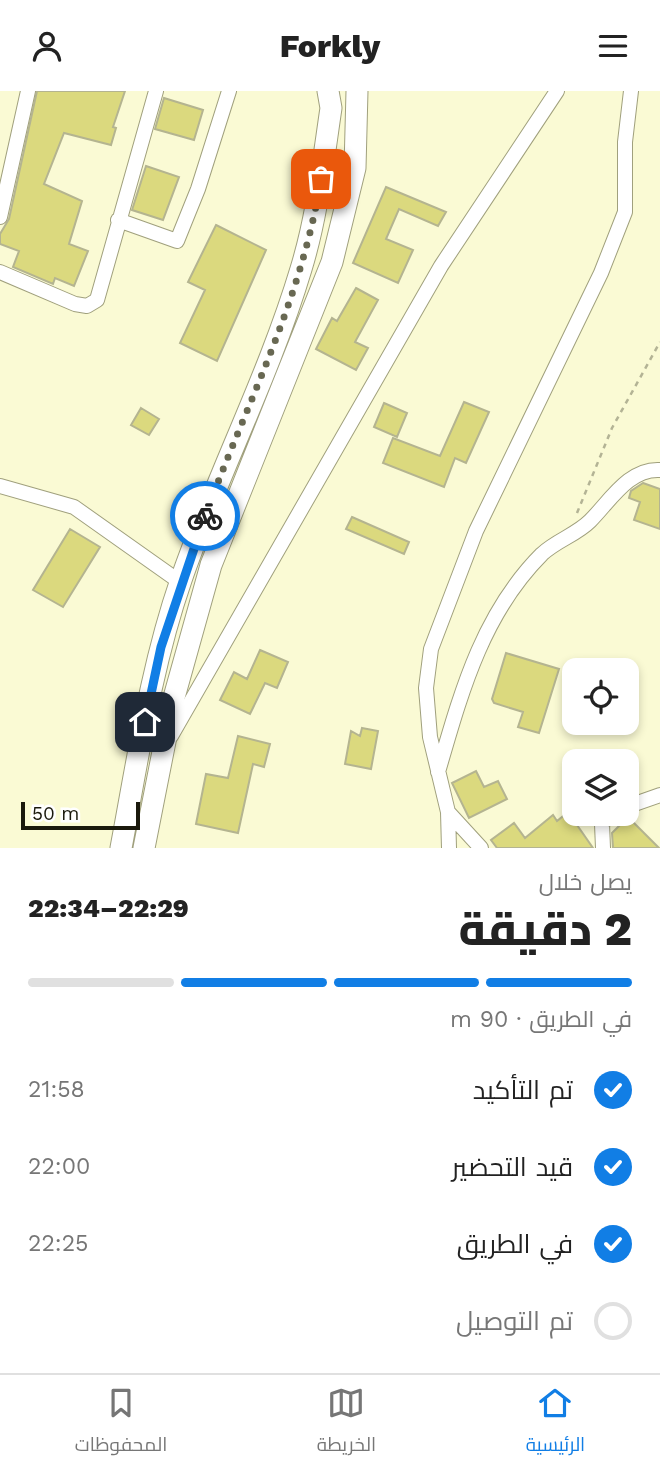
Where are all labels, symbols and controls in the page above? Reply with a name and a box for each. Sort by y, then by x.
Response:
icon: person [28,27,66,65]
text: Forkly [280,27,380,65]
icon: menu [594,27,632,65]
pin [291,149,351,209]
icon: bag [302,160,340,198]
courier [170,481,240,551]
icon: bike [186,497,224,535]
map controls [562,658,639,826]
button: locate [562,658,639,735]
pin [115,692,175,752]
icon: home [126,703,164,741]
button: layers [562,749,639,826]
scale bar [21,799,140,831]
text: 50 m [32,802,79,825]
text: يصل خلال [539,869,632,896]
text: 22:29–22:34 [28,893,189,923]
text: 2 دقيقة [458,902,632,956]
text: في الطريق · 90 m [450,1006,632,1033]
icon: check [594,1071,632,1109]
text: تم التأكيد [473,1075,573,1105]
text: 21:58 [28,1076,85,1103]
icon: check [594,1148,632,1186]
text: قيد التحضير [452,1152,573,1182]
text: 22:00 [28,1153,90,1180]
icon: check [594,1225,632,1263]
text: في الطريق [457,1229,573,1259]
text: 22:25 [28,1230,88,1257]
text: تم التوصيل [456,1306,573,1336]
tab: المحفوظات [75,1384,167,1462]
tab: الخريطة [317,1384,376,1462]
tab: الرئيسية [526,1384,585,1462]

